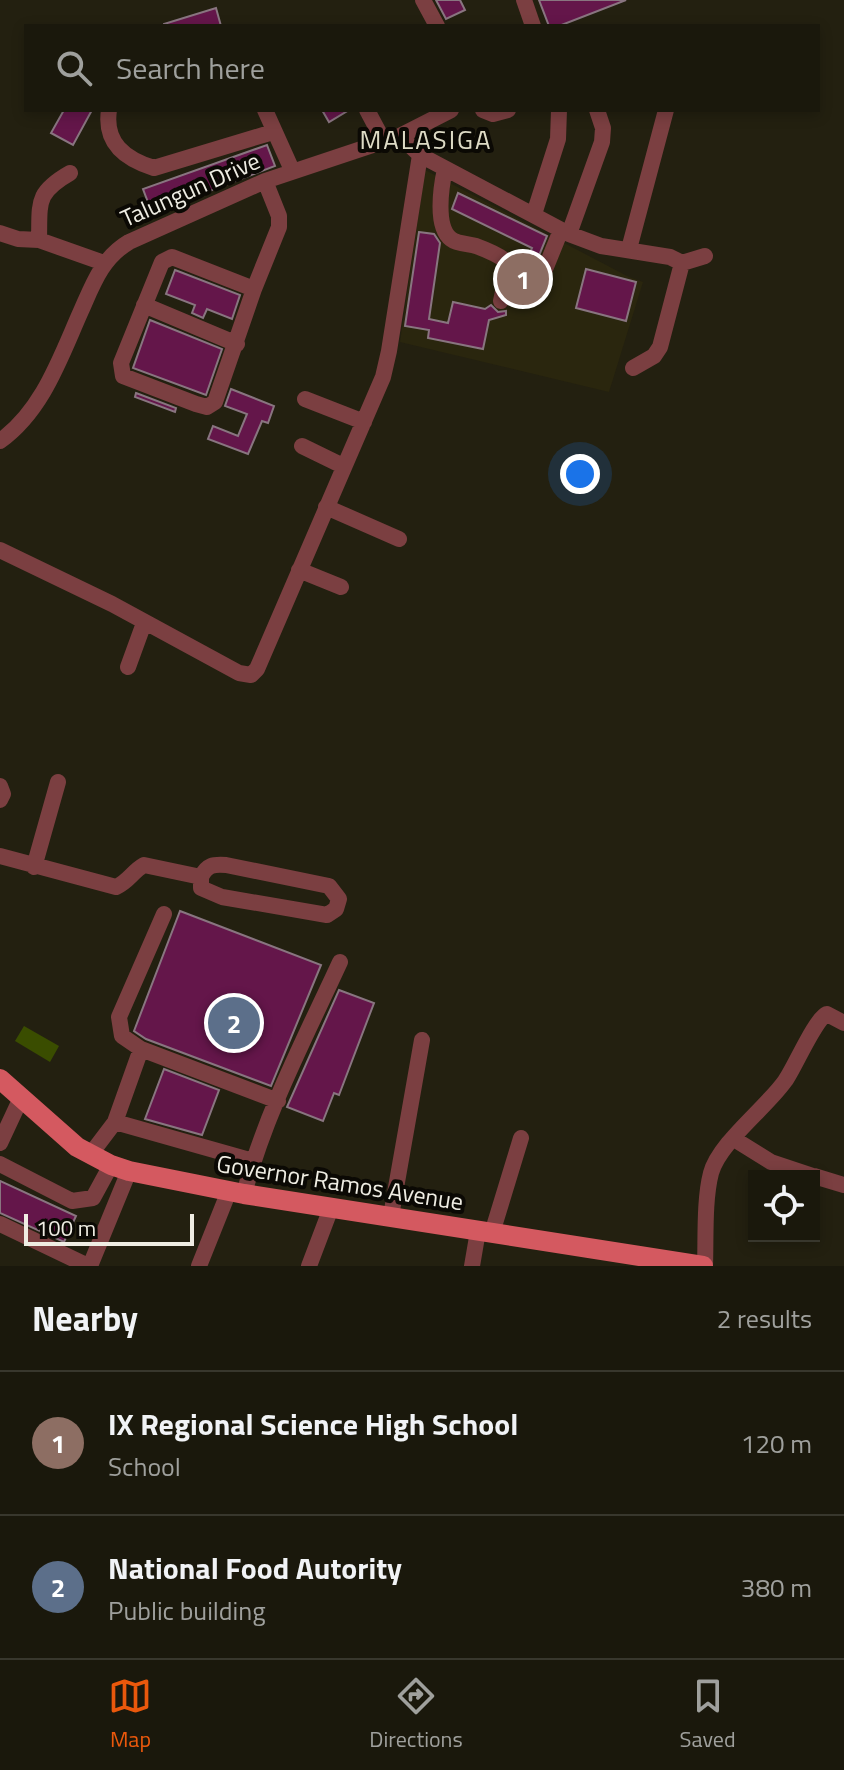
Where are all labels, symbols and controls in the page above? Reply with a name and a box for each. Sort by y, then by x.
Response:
search box [24,24,820,112]
text: Search here [116,45,265,91]
icon: search [52,46,96,90]
district label: MALASIGA [359,120,493,159]
street label: Talungun Drive [114,142,266,236]
pin: 1 [497,249,549,309]
your location [560,454,600,494]
pin: 2 [208,993,260,1053]
street label: Governor Ramos Avenue [214,1145,466,1219]
map controls [748,1170,820,1242]
button: locate [748,1170,820,1242]
scale bar [24,1210,194,1246]
text: 100 m [36,1211,96,1245]
text: Nearby [32,1292,138,1344]
text: 2 results [717,1299,812,1338]
text: IX Regional Science High School [108,1401,518,1447]
text: 1 [51,1424,65,1463]
text: 120 m [741,1424,812,1463]
text: School [108,1447,181,1486]
text: National Food Autority [108,1545,402,1591]
text: 2 [51,1568,65,1607]
text: 380 m [741,1568,812,1607]
text: Public building [108,1591,266,1630]
tab: Map [108,1674,152,1756]
tab: Directions [369,1674,463,1756]
tab: Saved [680,1674,736,1756]

